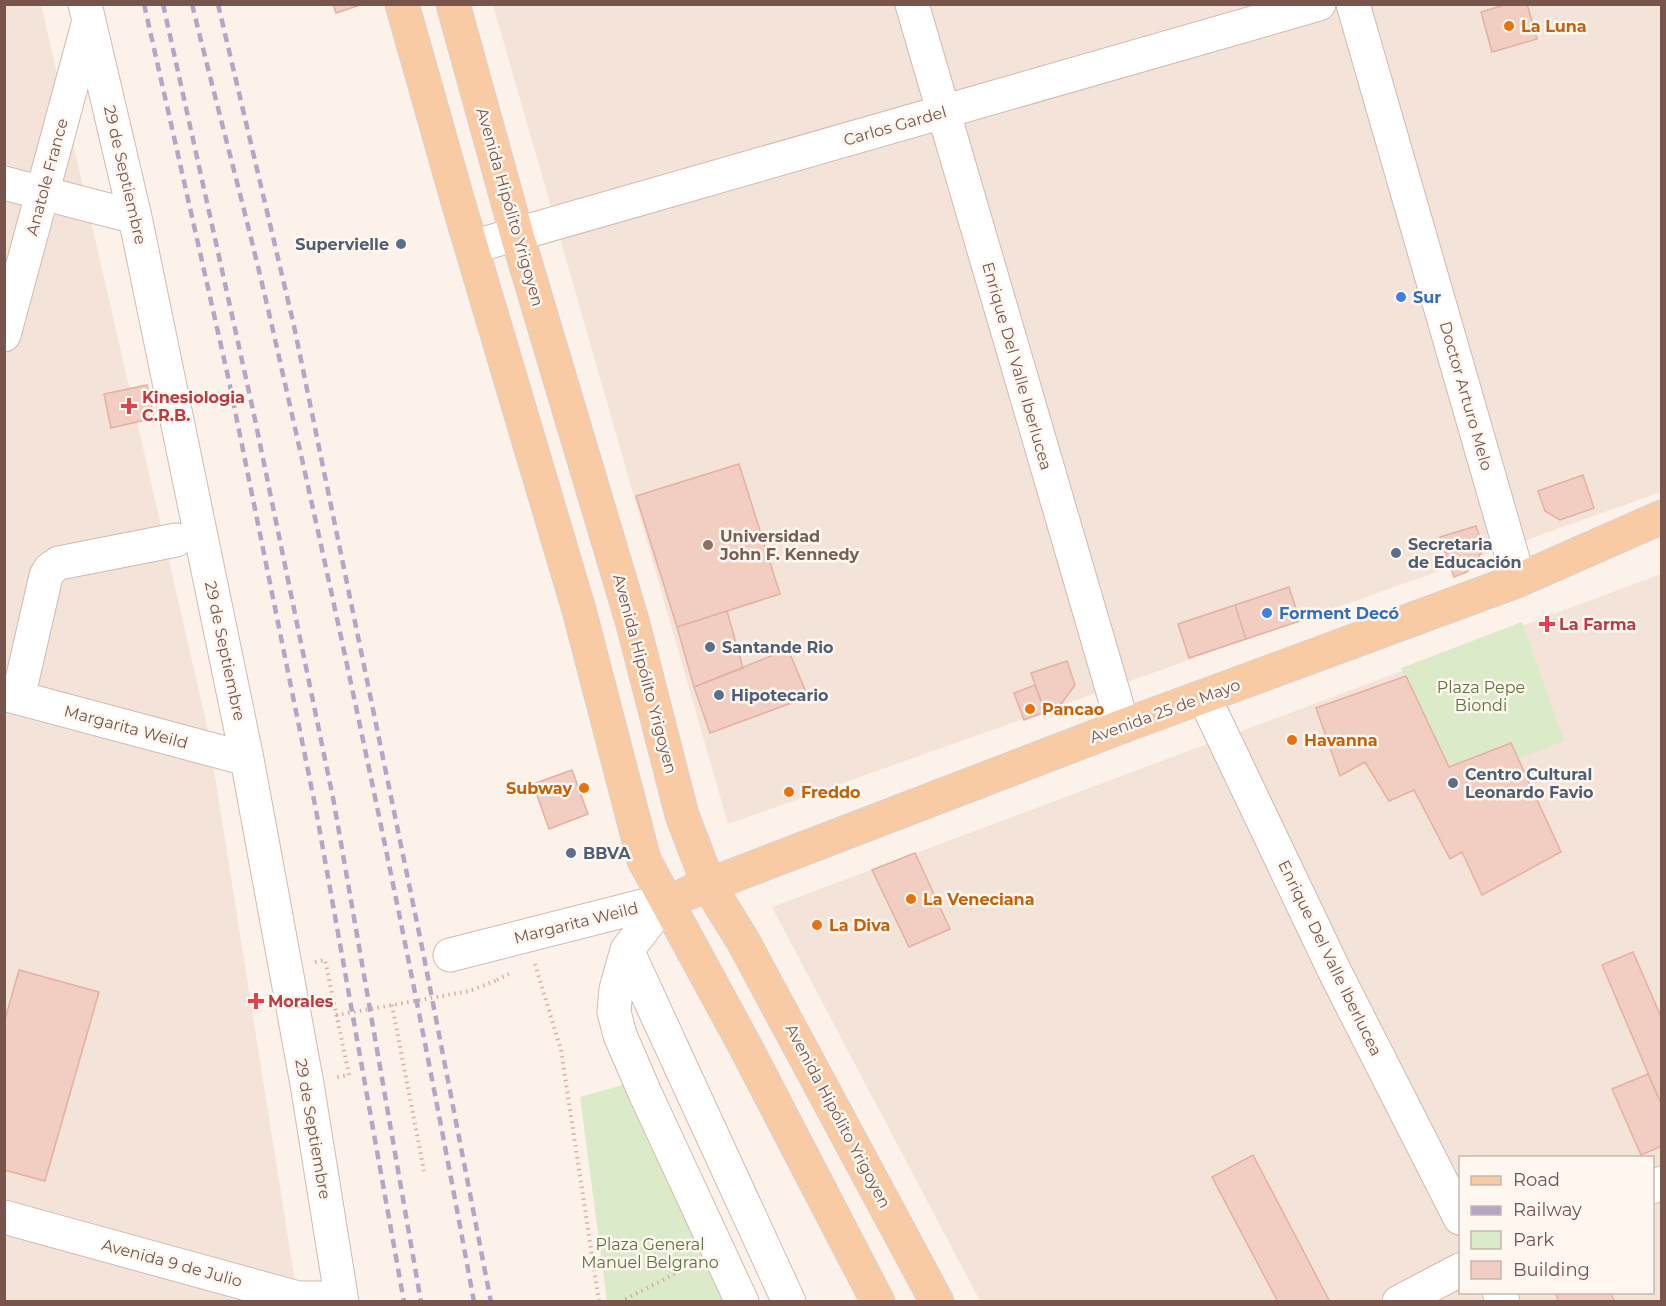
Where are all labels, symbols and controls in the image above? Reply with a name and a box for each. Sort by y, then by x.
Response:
place label: La Luna [1521,17,1587,36]
marker: La Luna [1502,19,1516,33]
street label: Carlos Gardel [841,102,949,150]
street label: 29 de Septiembre [100,104,150,246]
street label: Avenida Hipólito Yrigoyen [473,106,547,308]
street label: Anatole France [22,116,72,238]
place label: Supervielle [295,235,389,254]
marker: Supervielle [394,237,408,251]
street label: Enrique Del Valle Iberlucea [978,260,1056,472]
place label: Sur [1413,288,1441,307]
marker: Sur [1394,290,1408,304]
street label: Doctor Arturo Melo [1436,319,1496,473]
place label: Kinesiologia C.R.B. [142,388,245,425]
marker: Kinesiologia C.R.B. [120,397,138,415]
place label: Universidad John F. Kennedy [719,527,859,564]
place label: Secretaria de Educación [1408,535,1522,572]
marker: Universidad John F. Kennedy [701,538,715,552]
marker: Secretaria de Educación [1389,546,1403,560]
street label: Avenida Hipólito Yrigoyen [609,572,681,776]
street label: 29 de Septiembre [201,579,249,723]
place label: Forment Decó [1279,604,1399,623]
marker: Forment Decó [1260,606,1274,620]
place label: La Farma [1559,615,1636,634]
marker: La Farma [1540,617,1554,631]
place label: Santande Rio [722,638,834,657]
marker: Santande Rio [703,640,717,654]
street label: Avenida 25 de Mayo [1087,675,1243,747]
park label: Plaza Pepe Biondi [1437,678,1525,715]
place label: Hipotecario [731,686,829,705]
marker: Hipotecario [712,688,726,702]
place label: Pancao [1042,700,1104,719]
street label: Margarita Weild [62,701,190,753]
marker: Pancao [1023,702,1037,716]
place label: Havanna [1304,731,1378,750]
marker: Havanna [1285,733,1299,747]
place label: Centro Cultural Leonardo Favio [1465,765,1594,802]
marker: Centro Cultural Leonardo Favio [1446,776,1460,790]
place label: Subway [506,779,572,798]
marker: Subway [577,781,591,795]
place label: Freddo [801,783,861,802]
marker: Freddo [782,785,796,799]
place label: BBVA [583,844,631,863]
marker: BBVA [564,846,578,860]
street label: Enrique Del Valle Iberlucea [1274,857,1386,1059]
place label: La Veneciana [923,890,1035,909]
marker: La Veneciana [904,892,918,906]
street label: Margarita Weild [512,898,640,948]
place label: La Diva [829,916,890,935]
marker: La Diva [810,918,824,932]
place label: Morales [268,992,334,1011]
marker: Morales [249,994,263,1008]
street label: Avenida Hipólito Yrigoyen [781,1021,895,1211]
street label: 29 de Septiembre [291,1057,335,1201]
legend [1459,1156,1654,1294]
text: Road [1513,1169,1560,1191]
text: Railway [1513,1199,1582,1221]
text: Park [1513,1229,1554,1251]
street label: Avenida 9 de Julio [100,1235,244,1291]
park label: Plaza General Manuel Belgrano [581,1235,719,1272]
text: Building [1513,1259,1590,1281]

